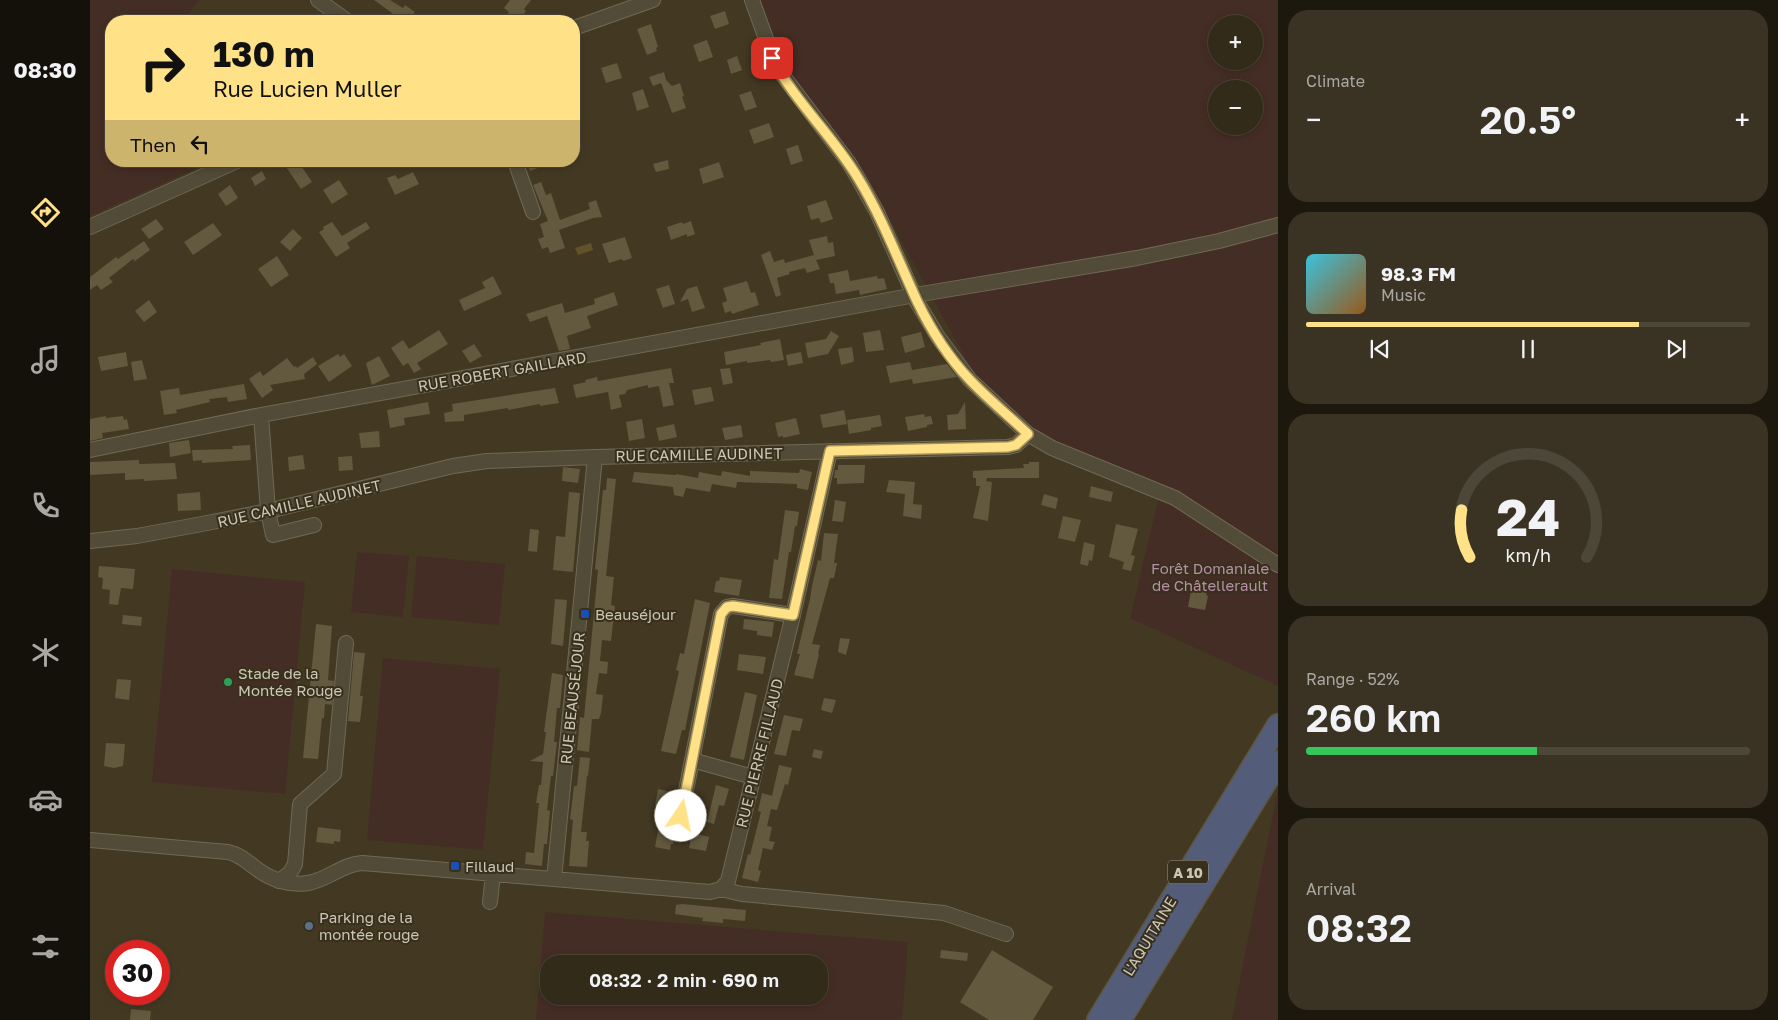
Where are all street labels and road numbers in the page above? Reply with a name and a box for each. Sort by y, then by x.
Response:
street label: RUE ROBERT GAILLARD [416,347,588,395]
street label: RUE CAMILLE AUDINET [615,444,783,464]
street label: RUE CAMILLE AUDINET [216,475,382,531]
street label: RUE BEAUSÉJOUR [556,631,588,765]
street label: RUE PIERRE FILLAUD [732,677,786,829]
road number: A 10 [1168,860,1208,884]
street label: L'AQUITAINE [1118,893,1180,979]

